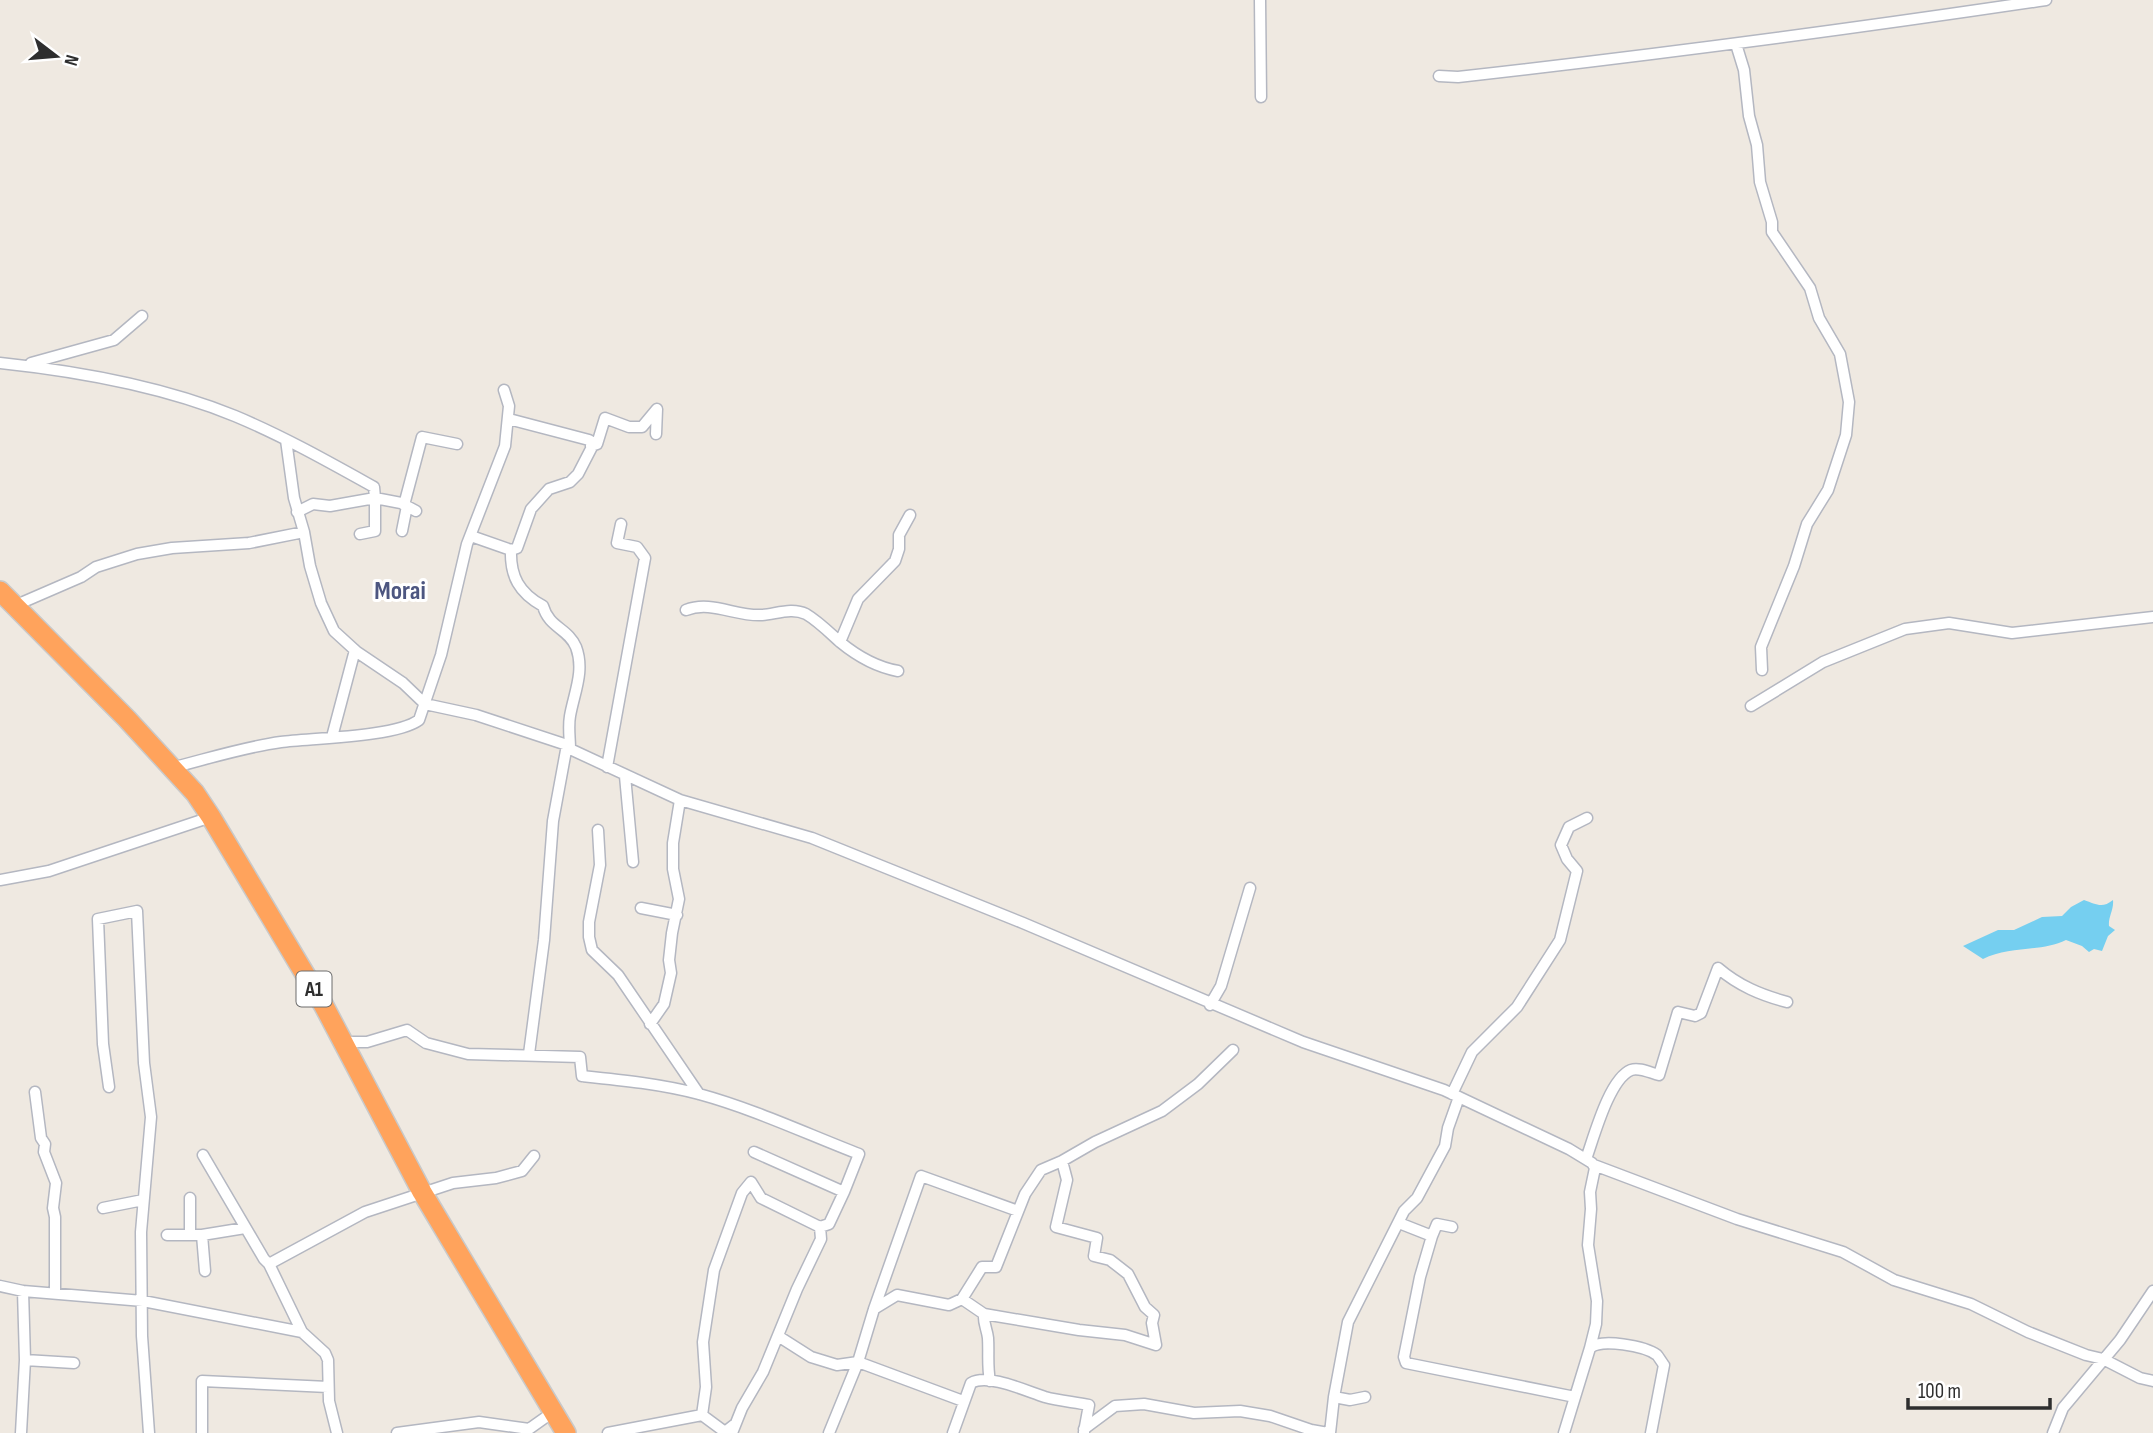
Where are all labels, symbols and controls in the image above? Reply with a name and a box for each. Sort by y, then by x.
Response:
north arrow [21,21,91,91]
text: N [58,52,83,68]
district label: Morai [374,576,426,607]
road number: A1 [296,972,332,1006]
scale bar [1908,1366,2050,1410]
text: 100 m [1918,1379,1961,1404]

